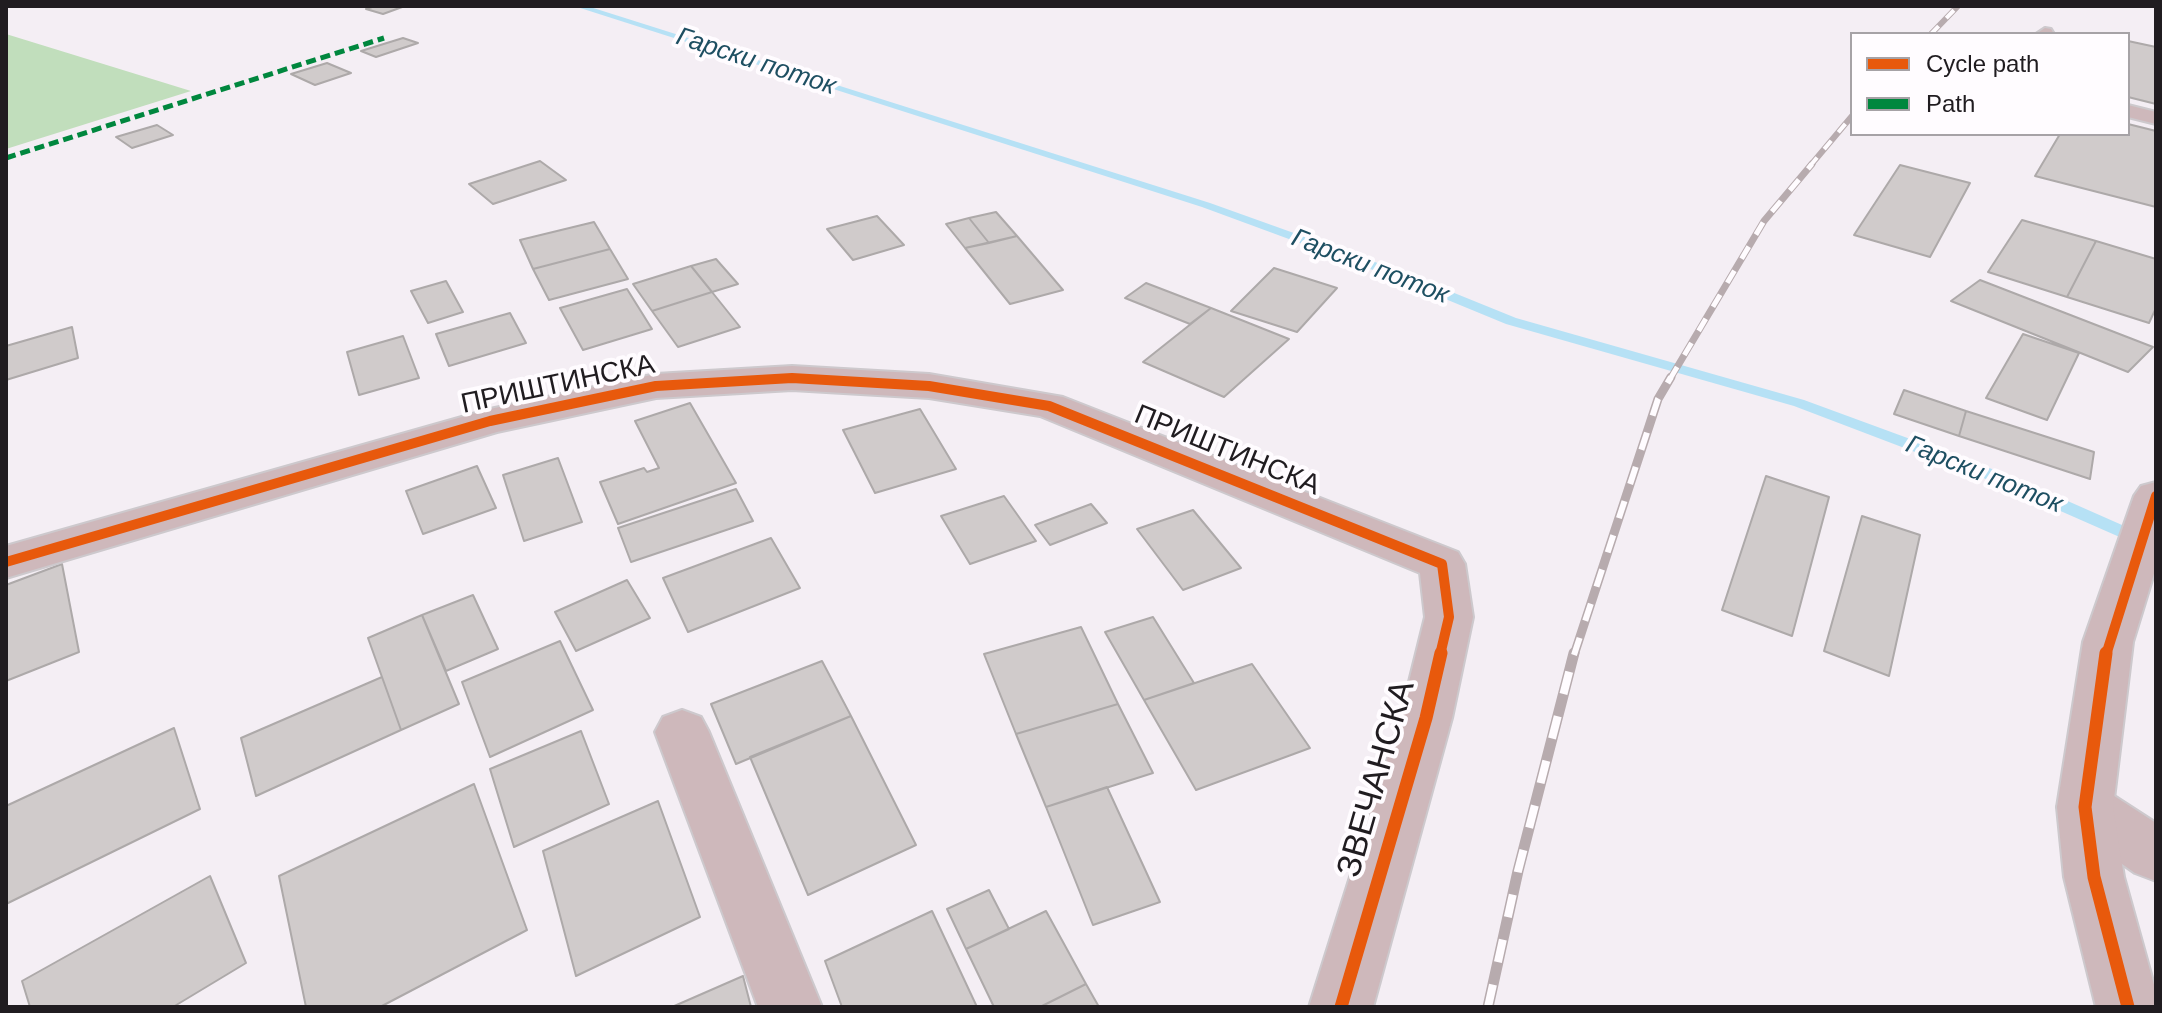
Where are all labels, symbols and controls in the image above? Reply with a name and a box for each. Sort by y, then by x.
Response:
water label: Гарски поток [672,22,840,102]
legend [1850,32,2130,136]
text: Cycle path [1926,50,2039,77]
text: Path [1926,90,1975,117]
water label: Гарски поток [1287,223,1453,311]
street label: ПРИШТИНСКА [458,348,658,422]
street label: ПРИШТИНСКА [1129,398,1325,504]
water label: Гарски поток [1901,429,2067,521]
street label: ЗВЕЧАНСКА [1329,676,1425,882]

